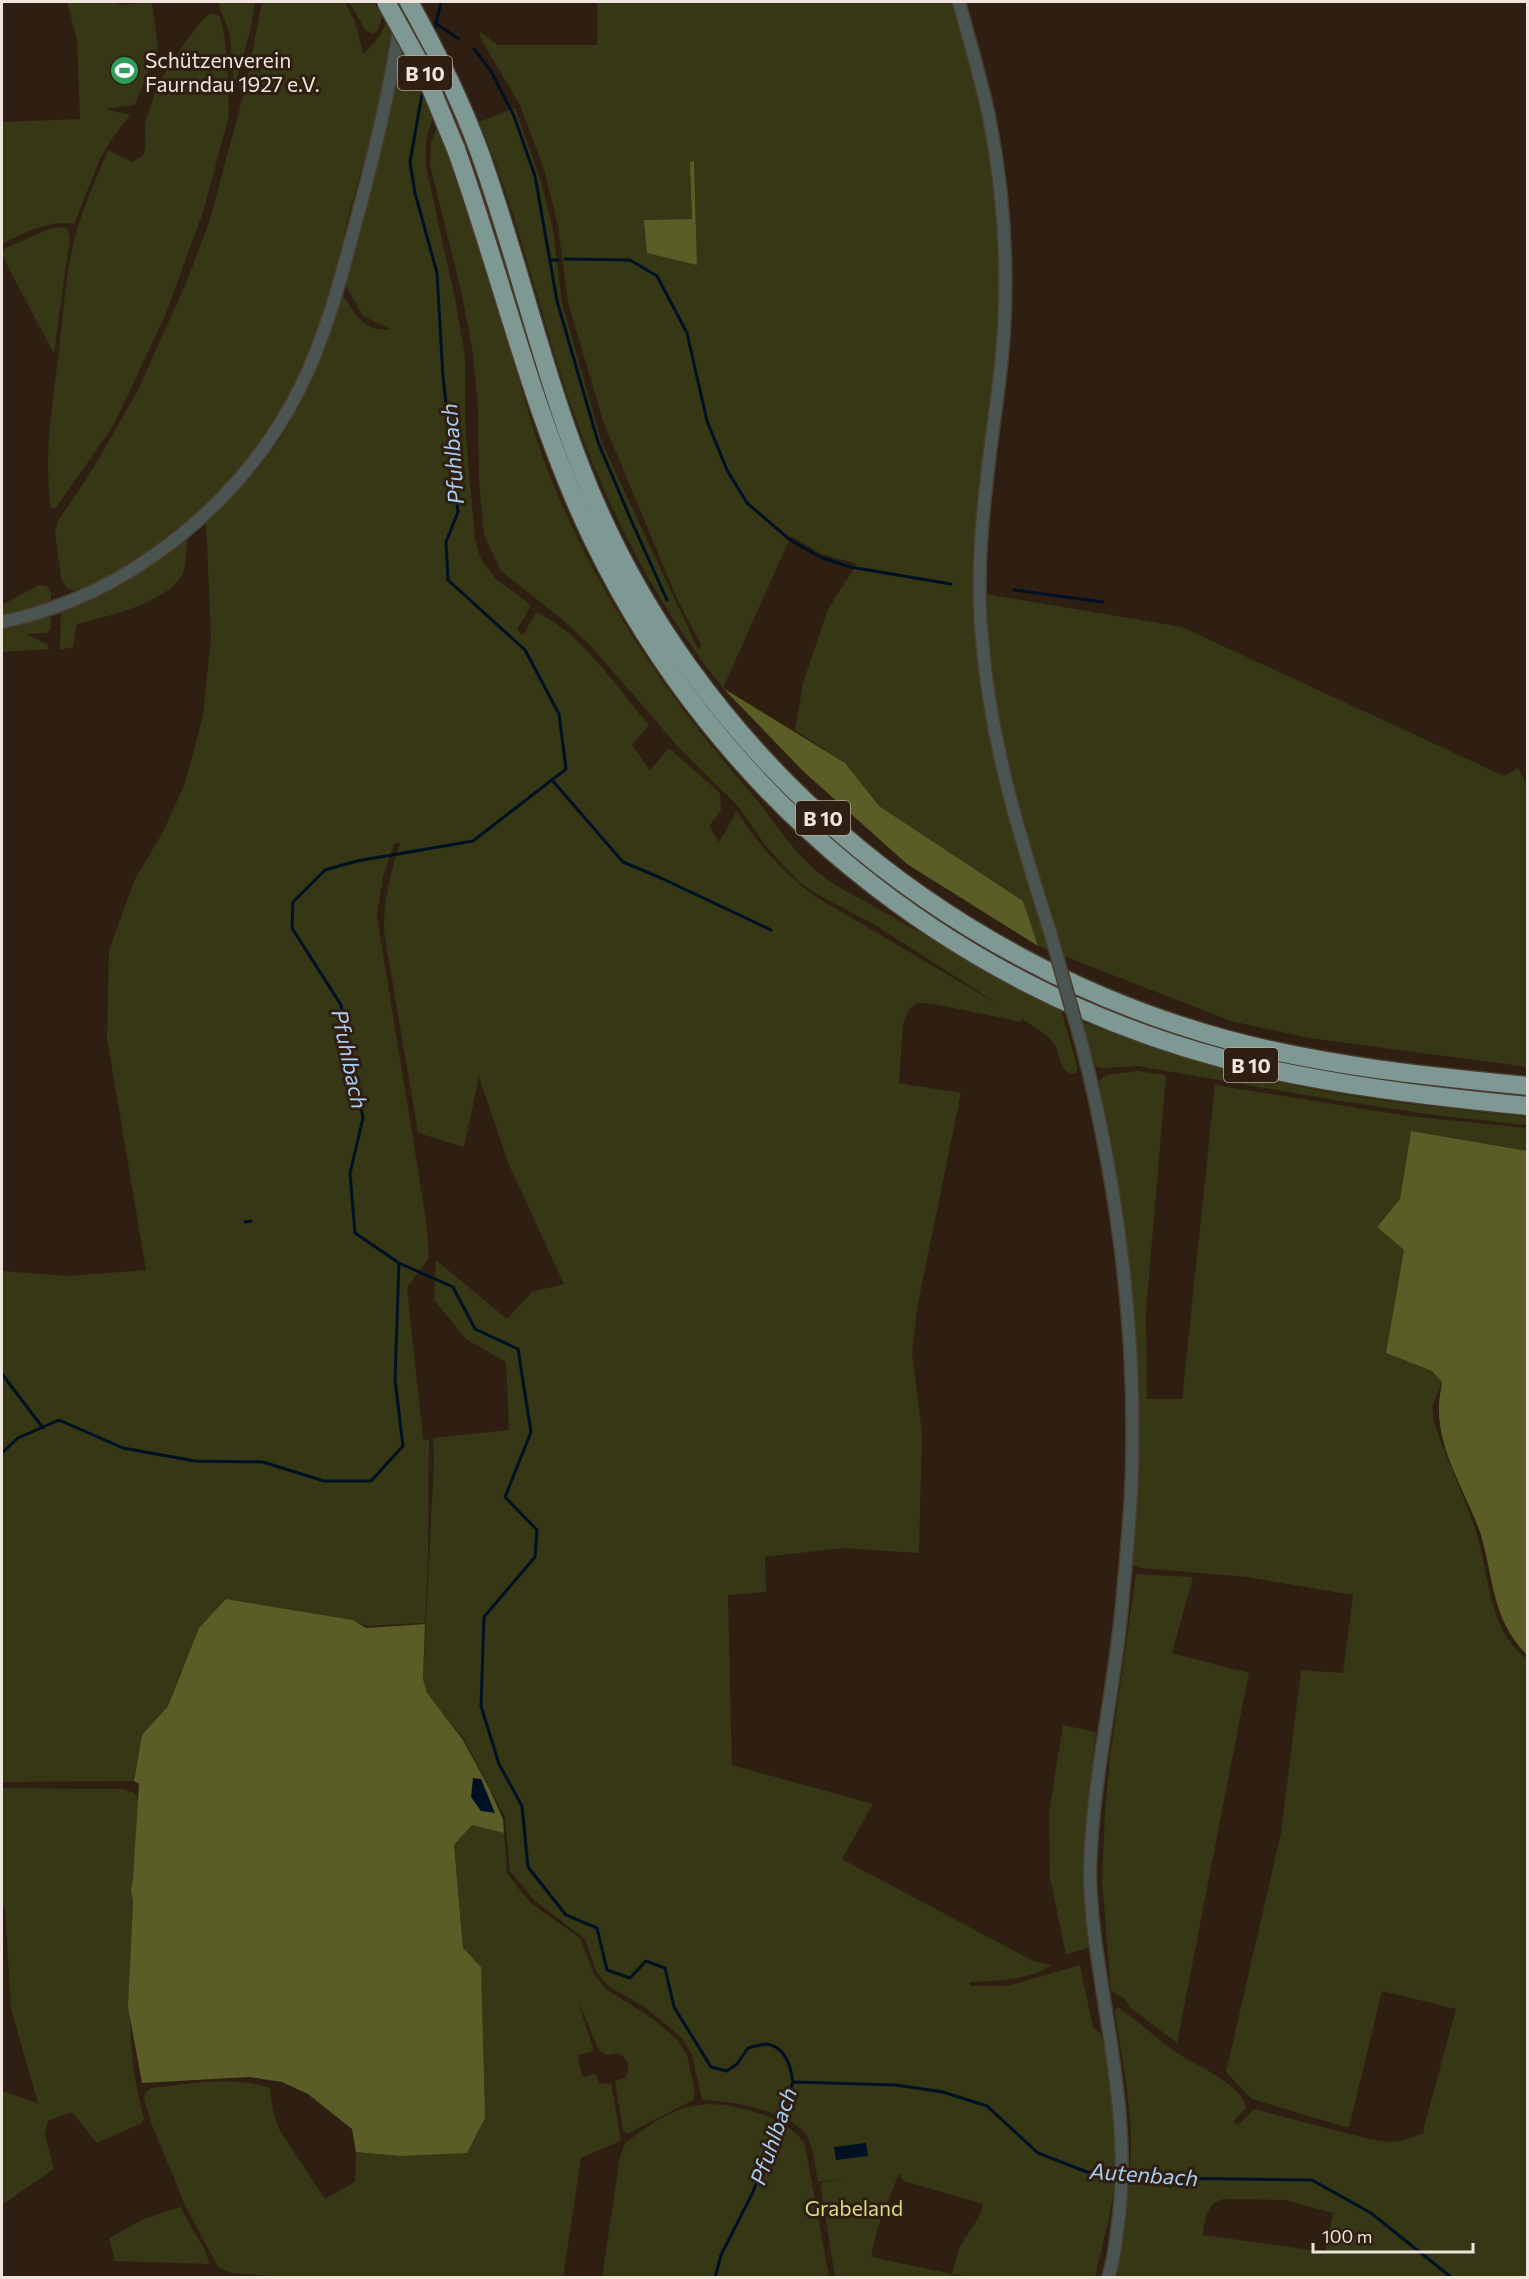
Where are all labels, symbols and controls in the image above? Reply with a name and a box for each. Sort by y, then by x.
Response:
place label: Schützenverein Faurndau 1927 e.V. [145,47,320,96]
sports icon: Schützenverein Faurndau 1927 e.V. [108,55,140,87]
road number: B 10 [398,56,452,90]
water label: Pfuhlbach [435,403,469,505]
road number: B 10 [796,801,850,835]
water label: Pfuhlbach [326,1007,374,1111]
road number: B 10 [1224,1048,1278,1082]
water label: Pfuhlbach [744,2084,802,2188]
water label: Autenbach [1088,2157,1199,2191]
park label: Grabeland [805,2195,903,2220]
scale bar [1313,2216,1474,2254]
text: 100 m [1322,2225,1372,2247]

